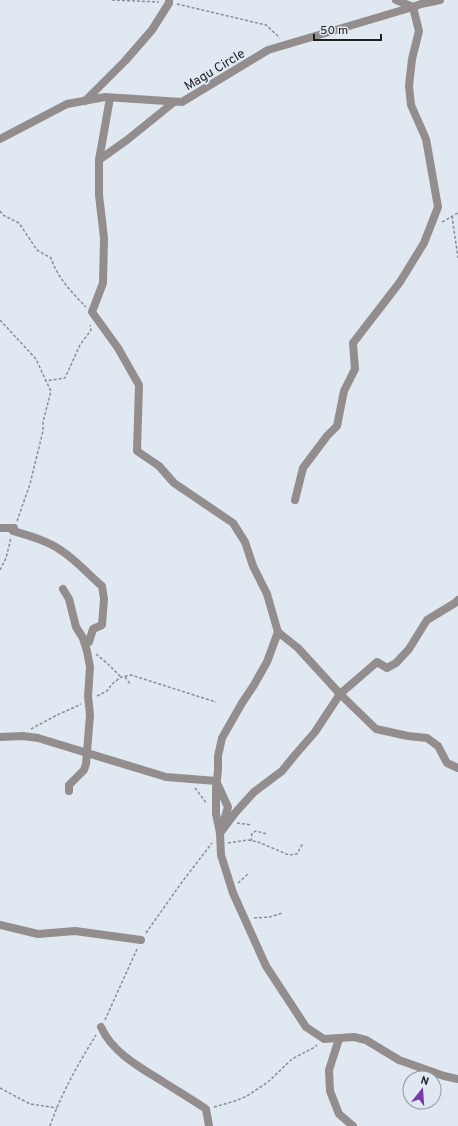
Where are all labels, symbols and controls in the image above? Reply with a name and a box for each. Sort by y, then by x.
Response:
scale bar [314,16,381,42]
text: 50 m [320,23,348,39]
street label: Magu Circle [182,46,248,95]
north arrow [402,1070,442,1110]
text: N [419,1074,430,1089]

